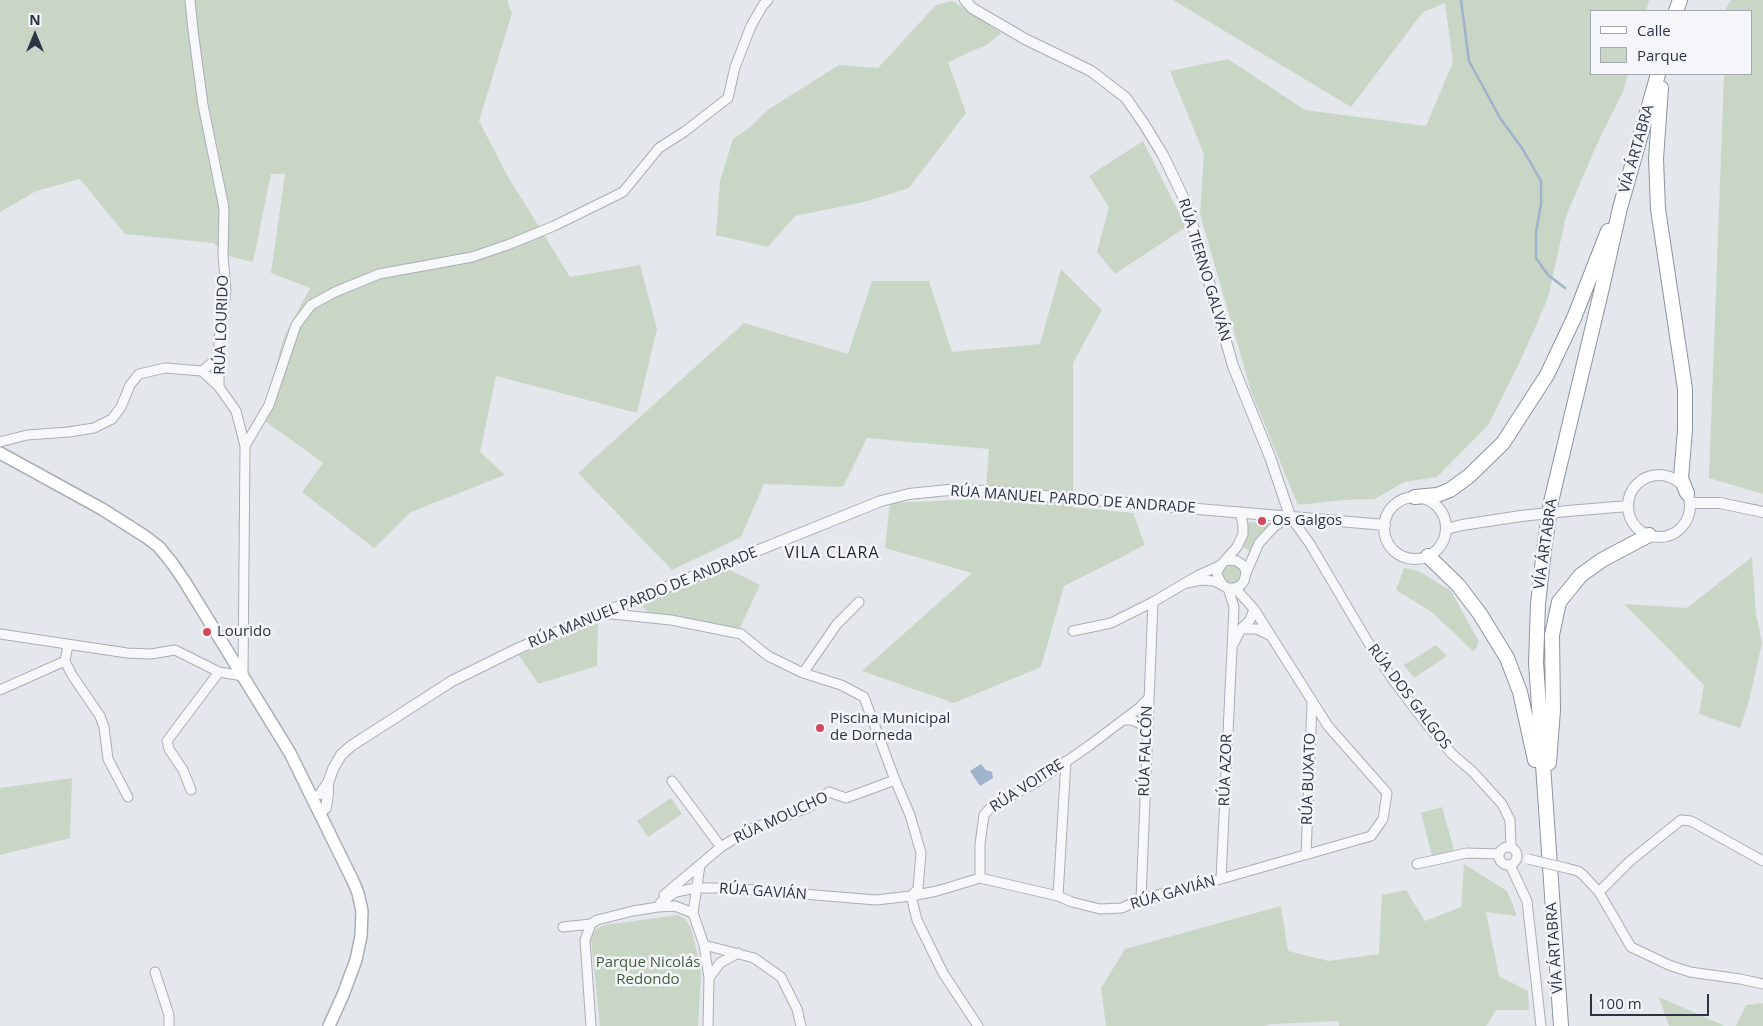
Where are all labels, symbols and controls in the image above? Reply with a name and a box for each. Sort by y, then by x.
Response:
north arrow [10,10,60,60]
text: N [29,10,41,29]
legend [1590,10,1753,75]
text: Calle [1637,20,1671,40]
text: Parque [1637,45,1687,65]
street label: VÍA ÁRTABRA [1616,103,1658,195]
street label: RÚA TIERNO GALVÁN [1174,196,1234,344]
street label: RÚA LOURIDO [211,275,233,375]
street label: RÚA MANUEL PARDO DE ANDRADE [950,482,1196,518]
street label: VÍA ÁRTABRA [1531,497,1561,591]
place label: Os Galgos [1272,512,1342,530]
marker: Os Galgos [1256,515,1268,527]
district label: VILA CLARA [783,543,881,563]
street label: RÚA MANUEL PARDO DE ANDRADE [526,544,760,652]
place label: Lourido [217,623,271,641]
marker: Lourido [201,626,213,638]
street label: RÚA DOS GALGOS [1364,641,1454,753]
street label: RÚA FALCÓN [1135,705,1157,797]
place label: Piscina Municipal de Dorneda [830,710,950,745]
marker: Piscina Municipal de Dorneda [814,722,826,734]
street label: RÚA AZOR [1216,733,1236,807]
street label: RÚA BUXATO [1298,733,1320,825]
street label: RÚA VOITRE [987,756,1067,816]
street label: RÚA MOUCHO [731,788,831,848]
street label: RÚA GAVIÁN [1128,872,1218,914]
street label: RÚA GAVIÁN [719,880,807,904]
street label: VÍA ÁRTABRA [1543,902,1567,994]
park label: Parque Nicolás Redondo [596,954,700,989]
scale bar [1593,984,1712,1016]
text: 100 m [1598,993,1642,1013]

